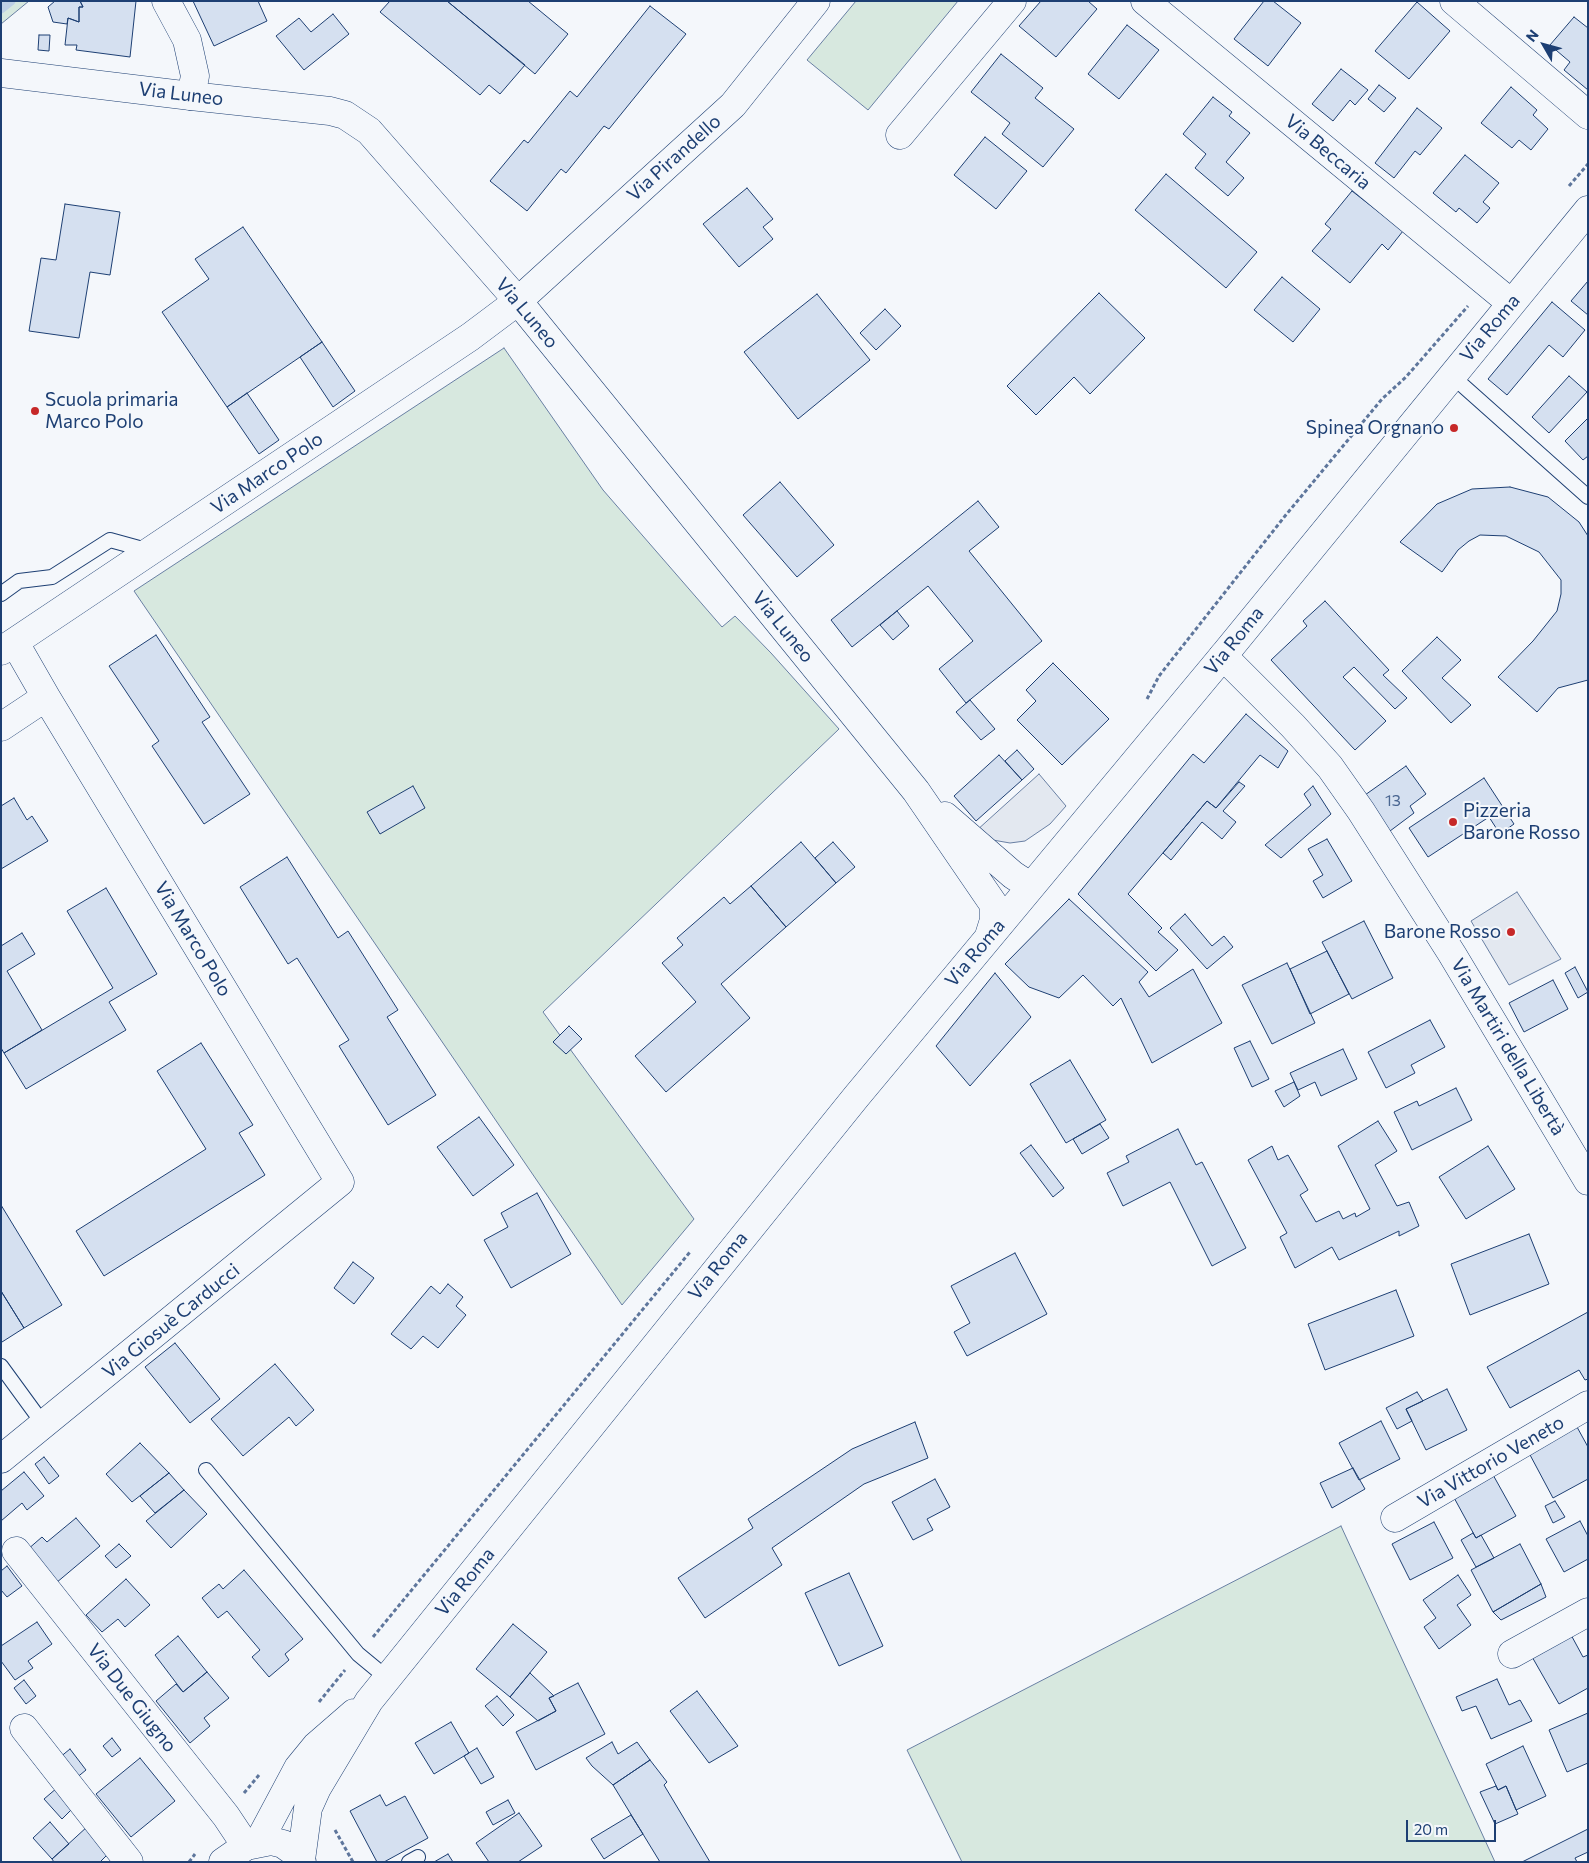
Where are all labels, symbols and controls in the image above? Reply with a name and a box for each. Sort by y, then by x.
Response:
north arrow [1519,20,1569,70]
text: N [1522,26,1542,45]
street label: Via Luneo [137,77,225,111]
street label: Via Pirandello [622,110,726,206]
street label: Via Beccaria [1280,110,1376,194]
street label: Via Luneo [491,273,563,353]
street label: Via Roma [1455,289,1525,367]
place label: Scuola primaria Marco Polo [45,389,179,433]
marker: Scuola primaria Marco Polo [29,405,41,417]
place label: Spinea Orgnano [1306,417,1444,439]
marker: Spinea Orgnano [1448,422,1460,434]
street label: Via Marco Polo [207,427,327,519]
street label: Via Luneo [747,587,819,667]
street label: Via Roma [1200,602,1268,680]
house number: 13 [1385,791,1401,811]
place label: Pizzeria Barone Rosso [1463,800,1580,844]
marker: Pizzeria Barone Rosso [1447,816,1459,828]
street label: Via Marco Polo [150,877,236,1001]
street label: Via Roma [940,914,1010,992]
place label: Barone Rosso [1384,921,1501,943]
marker: Barone Rosso [1505,926,1517,938]
street label: Via Martiri della Libertà [1446,954,1570,1140]
street label: Via Roma [684,1227,752,1305]
street label: Via Giosuè Carducci [98,1259,244,1383]
street label: Via Vittorio Veneto [1414,1411,1568,1513]
street label: Via Roma [431,1543,499,1621]
street label: Via Due Giugno [82,1639,182,1757]
scale bar [1409,1810,1499,1842]
text: 20 m [1414,1820,1448,1838]

